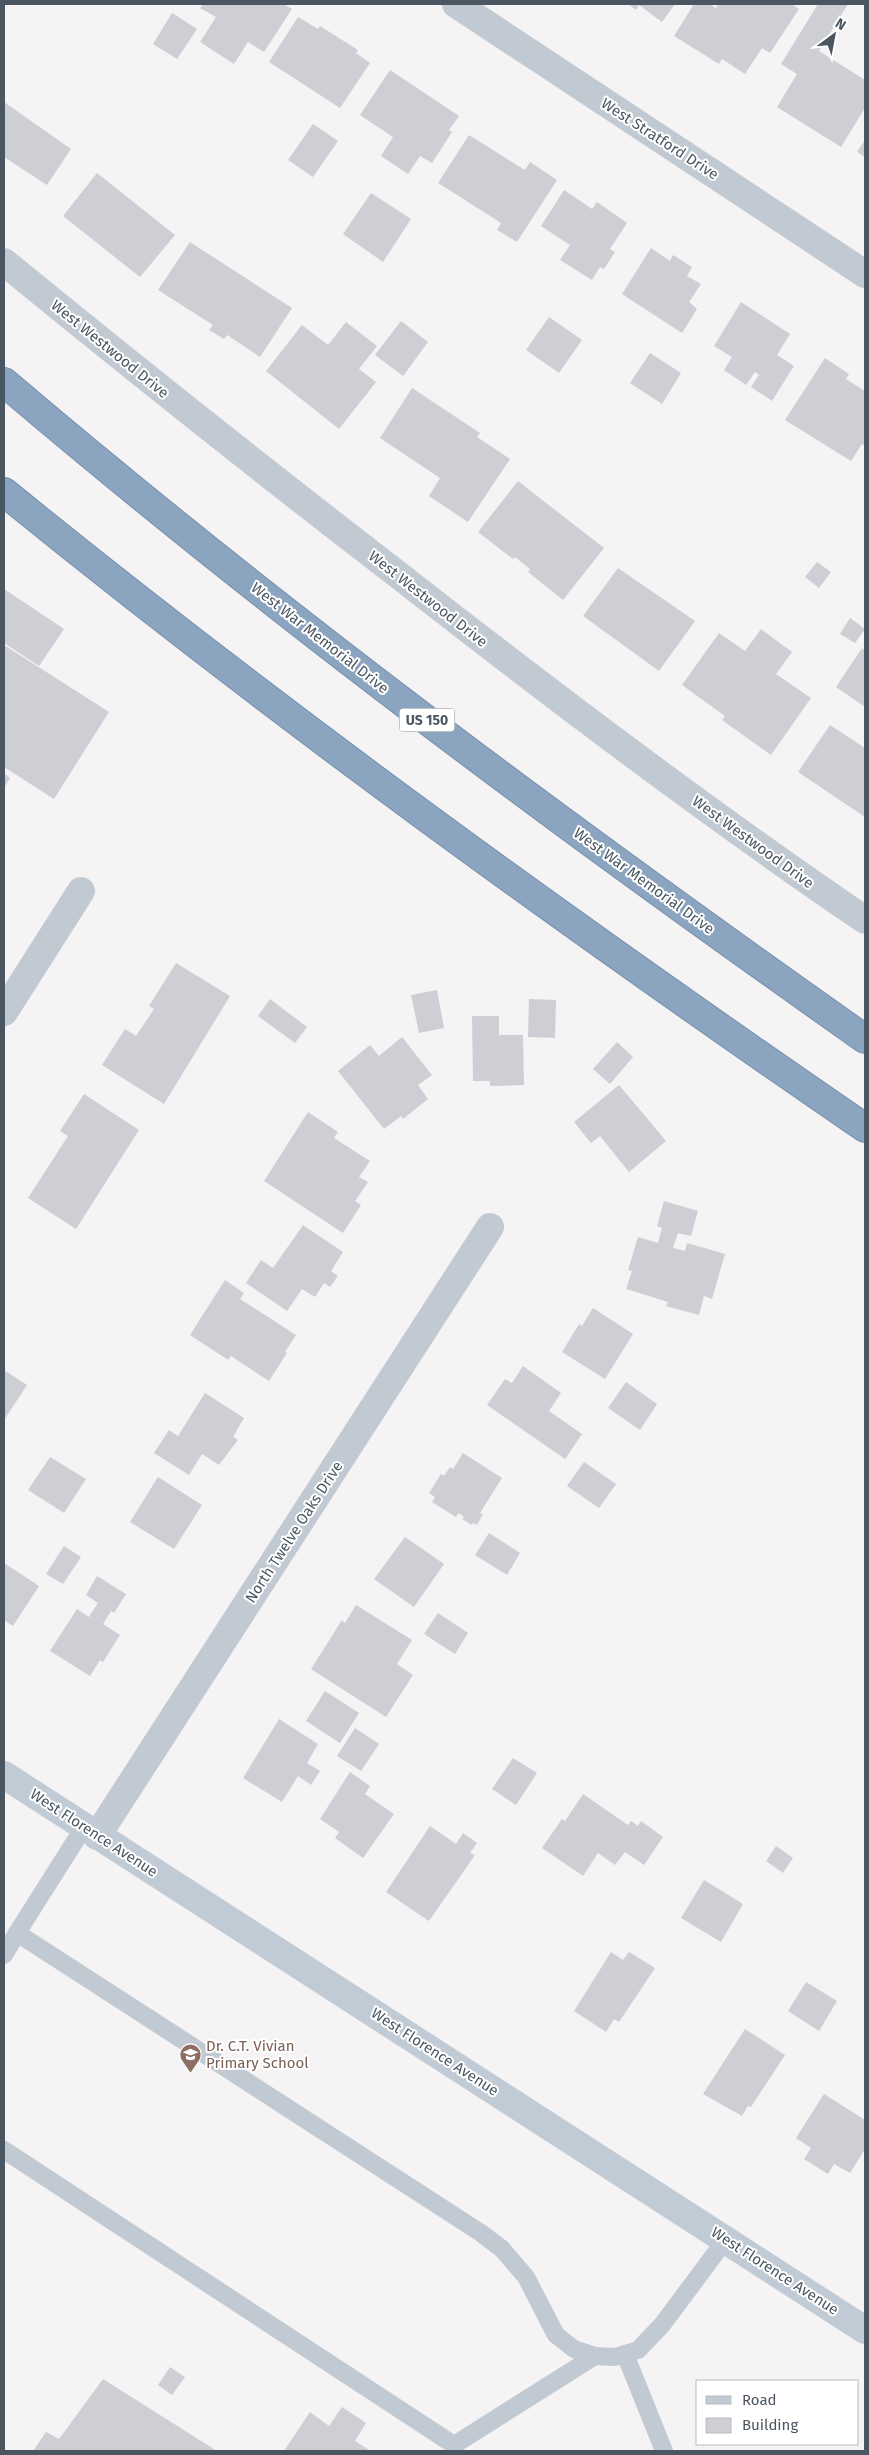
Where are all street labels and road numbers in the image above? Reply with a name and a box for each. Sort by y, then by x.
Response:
street label: West Stratford Drive [598,94,722,184]
street label: West Westwood Drive [48,296,172,402]
street label: West Westwood Drive [365,547,491,651]
street label: West War Memorial Drive [248,579,392,697]
road number: US 150 [400,708,454,732]
street label: West Westwood Drive [689,792,817,892]
street label: West War Memorial Drive [570,824,718,938]
street label: North Twelve Oaks Drive [241,1458,347,1606]
street label: West Florence Avenue [27,1785,161,1881]
street label: West Florence Avenue [368,2004,502,2100]
street label: West Florence Avenue [708,2223,842,2319]

